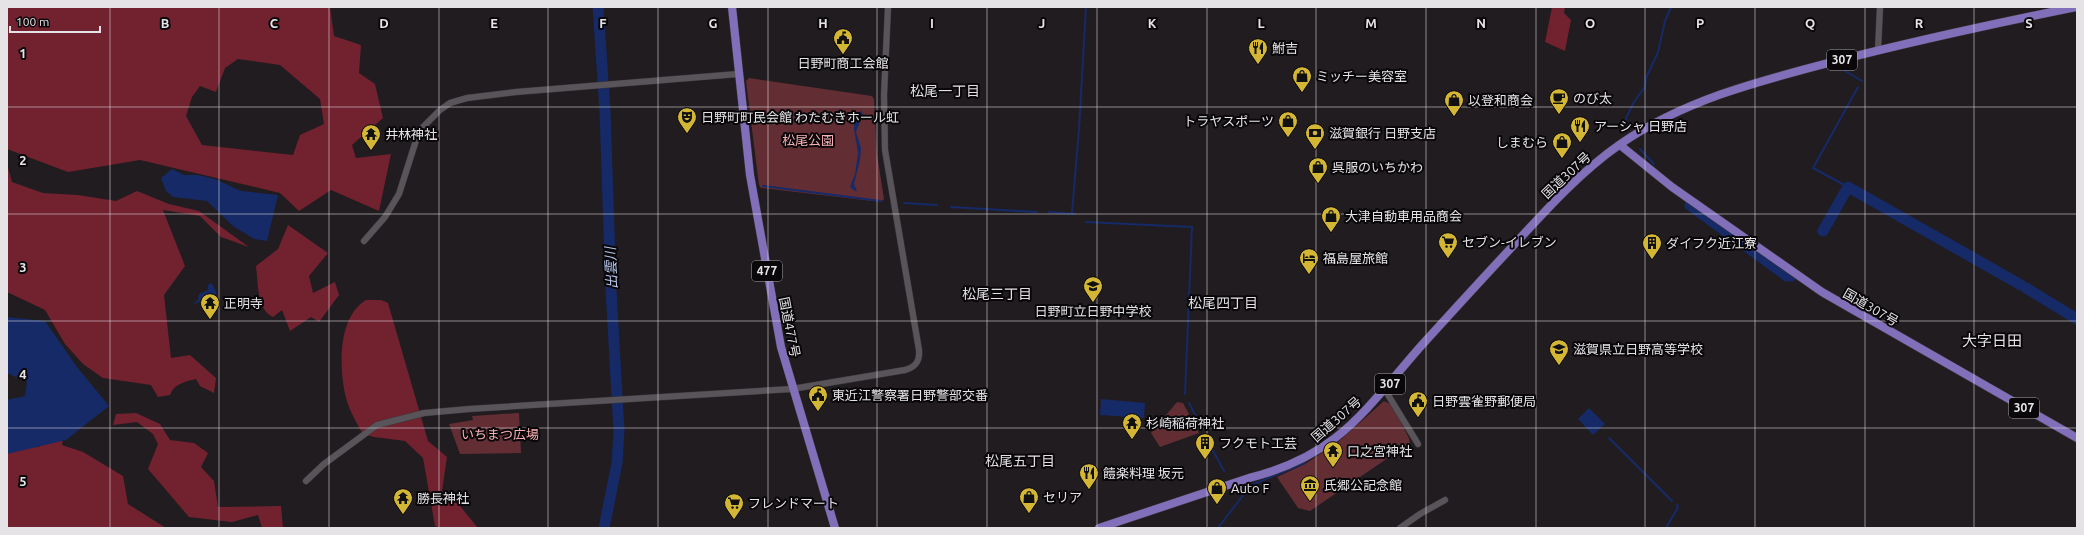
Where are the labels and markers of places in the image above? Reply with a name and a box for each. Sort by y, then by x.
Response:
public building icon: 日野町商工会館 [832,27,854,55]
restaurant icon: 鮒吉 [1247,37,1269,65]
place label: 鮒吉 [1272,41,1298,55]
place label: 日野町商工会館 [797,56,889,70]
shop icon: ミッチー美容室 [1291,65,1313,93]
place label: ミッチー美容室 [1316,69,1407,83]
cafe icon: のび太 [1548,87,1570,115]
shop icon: 以登和商会 [1443,89,1465,117]
place label: のび太 [1573,91,1612,105]
place label: 以登和商会 [1468,93,1533,107]
theatre icon: 日野町町民会館 わたむきホール虹 [676,106,698,134]
place label: 日野町町民会館 わたむきホール虹 [701,110,899,124]
shop icon: トラヤスポーツ [1277,110,1299,138]
place label: トラヤスポーツ [1183,114,1274,128]
restaurant icon: アーシャ 日野店 [1569,115,1591,143]
place label: アーシャ 日野店 [1594,119,1687,133]
bank icon: 滋賀銀行 日野支店 [1304,122,1326,150]
temple icon: 井林神社 [360,123,382,151]
place label: 滋賀銀行 日野支店 [1329,126,1436,140]
place label: 井林神社 [385,127,437,141]
shop icon: しまむら [1551,131,1573,159]
place label: しまむら [1496,135,1548,149]
shop icon: 呉服のいちかわ [1307,156,1329,184]
place label: 呉服のいちかわ [1332,160,1423,174]
shop icon: 大津自動車用品商会 [1320,205,1342,233]
place label: 大津自動車用品商会 [1345,209,1462,223]
supermarket icon: セブン-イレブン [1437,231,1459,259]
building icon: ダイフク近江寮 [1641,232,1663,260]
place label: セブン-イレブン [1462,235,1557,249]
place label: ダイフク近江寮 [1666,236,1757,250]
hotel icon: 福島屋旅館 [1298,247,1320,275]
place label: 福島屋旅館 [1323,251,1388,265]
school or university icon: 日野町立日野中学校 [1082,275,1104,303]
temple icon: 正明寺 [199,292,221,320]
place label: 正明寺 [224,296,263,310]
place label: 日野町立日野中学校 [1034,304,1152,318]
school or university icon: 滋賀県立日野高等学校 [1548,338,1570,366]
place label: 滋賀県立日野高等学校 [1573,342,1703,356]
public building icon: 東近江警察署日野警部交番 [807,384,829,412]
place label: 東近江警察署日野警部交番 [832,388,988,402]
public building icon: 日野雲雀野郵便局 [1407,390,1429,418]
place label: 日野雲雀野郵便局 [1432,394,1536,408]
temple icon: 杉崎稲荷神社 [1121,412,1143,440]
place label: 杉崎稲荷神社 [1146,416,1224,430]
building icon: フクモト工芸 [1194,432,1216,460]
place label: フクモト工芸 [1219,436,1297,450]
temple icon: 口之宮神社 [1322,440,1344,468]
place label: 口之宮神社 [1347,444,1412,458]
restaurant icon: 饐楽料理 坂元 [1078,462,1100,490]
place label: 饐楽料理 坂元 [1103,466,1184,480]
museum icon: 氏郷公記念館 [1299,474,1321,502]
shop icon: Auto F [1206,477,1228,505]
place label: 氏郷公記念館 [1324,478,1402,492]
place label: Auto F [1231,481,1270,495]
shop icon: セリア [1018,486,1040,514]
temple icon: 勝長神社 [392,487,414,515]
place label: セリア [1043,490,1082,504]
place label: 勝長神社 [417,491,469,505]
supermarket icon: フレンドマート [723,492,745,520]
place label: フレンドマート [748,496,839,510]

